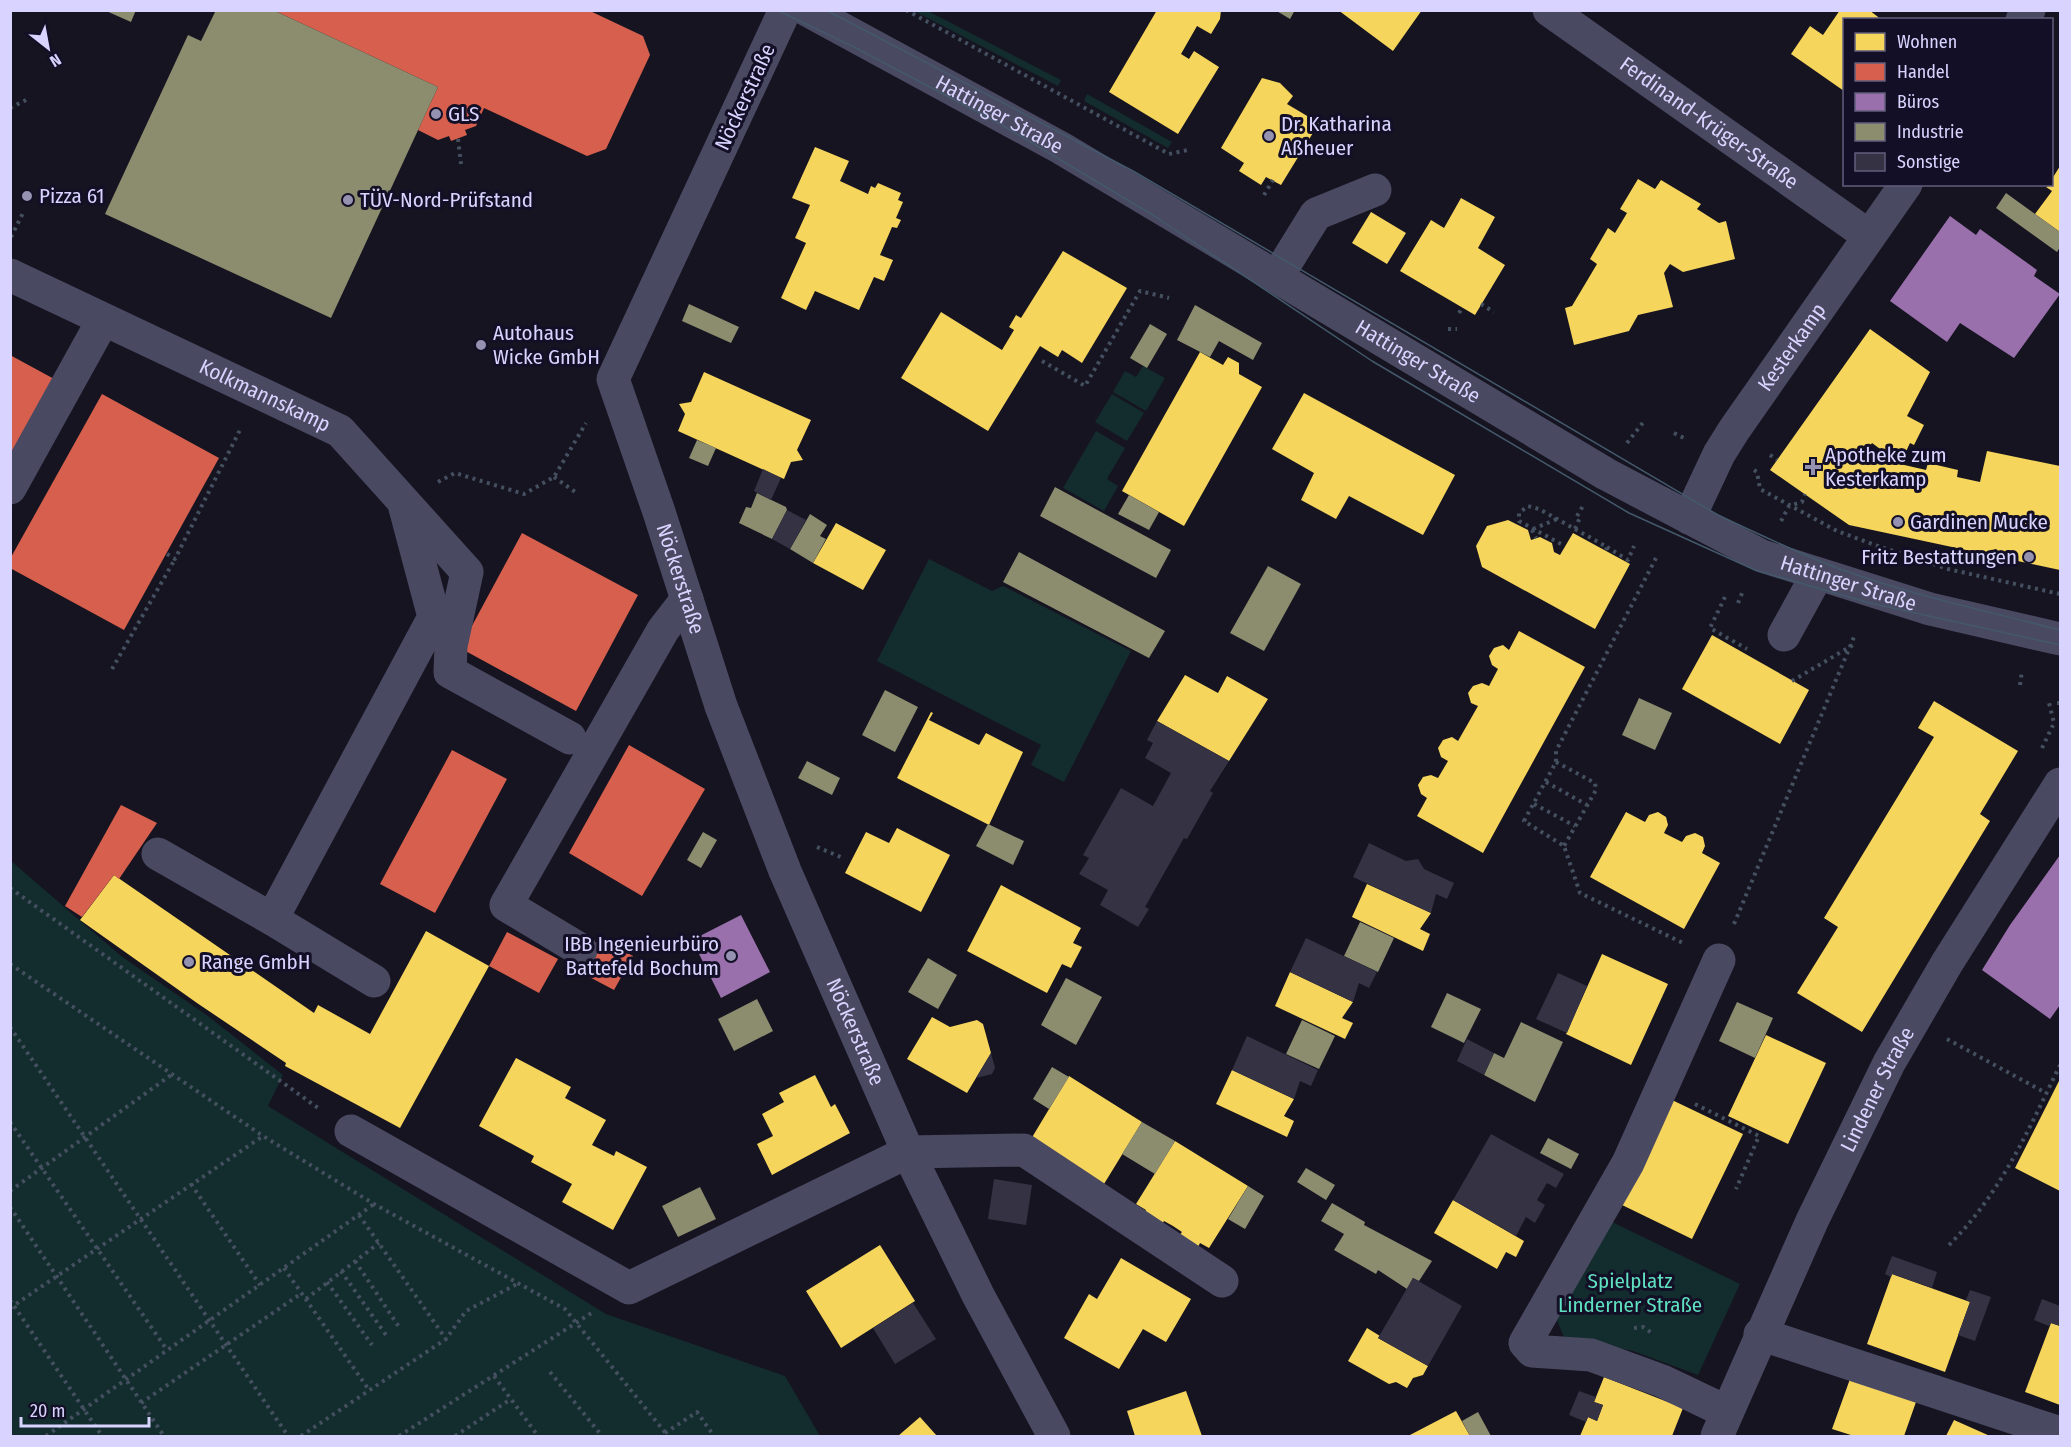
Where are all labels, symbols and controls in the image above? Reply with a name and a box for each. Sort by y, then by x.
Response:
north arrow [18,18,78,78]
legend [1843,18,2053,186]
text: Wohnen [1897,31,1957,53]
street label: Nöckerstraße [709,40,781,154]
text: N [46,50,64,71]
street label: Ferdinand-Krüger-Straße [1615,51,1803,195]
text: Handel [1897,61,1950,83]
street label: Hattinger Straße [931,69,1068,160]
text: Büros [1897,91,1940,113]
place label: GLS [448,101,479,127]
marker: GLS [429,107,443,121]
place label: Dr. Katharina Aßheuer [1281,111,1392,161]
text: Industrie [1897,121,1964,143]
marker: Dr. Katharina Aßheuer [1262,129,1276,143]
text: Sonstige [1897,151,1960,173]
place label: Pizza 61 [39,183,105,209]
place label: TÜV-Nord-Prüfstand [360,187,533,213]
marker: Pizza 61 [20,189,34,203]
marker: TÜV-Nord-Prüfstand [341,193,355,207]
street label: Kesterkamp [1752,298,1832,396]
street label: Hattinger Straße [1351,314,1485,409]
place label: Autohaus Wicke GmbH [493,320,600,370]
marker: Autohaus Wicke GmbH [474,338,488,352]
street label: Kolkmannskamp [195,353,335,438]
place label: Apotheke zum Kesterkamp [1825,442,1947,492]
marker: Apotheke zum Kesterkamp [1806,460,1820,474]
place label: Gardinen Mucke [1910,509,2048,535]
marker: Gardinen Mucke [1891,515,1905,529]
street label: Nöckerstraße [651,520,710,637]
place label: Fritz Bestattungen [1861,544,2017,570]
street label: Hattinger Straße [1777,550,1920,617]
marker: Fritz Bestattungen [2022,550,2036,564]
place label: IBB Ingenieurbüro Battefeld Bochum [564,931,719,981]
place label: Range GmbH [201,949,311,975]
marker: IBB Ingenieurbüro Battefeld Bochum [724,949,738,963]
marker: Range GmbH [182,955,196,969]
street label: Nöckerstraße [821,974,890,1089]
street label: Lindener Straße [1835,1022,1920,1156]
park label: Spielplatz Linderner Straße [1558,1268,1702,1318]
scale bar [21,1390,148,1428]
text: 20 m [30,1400,65,1422]

